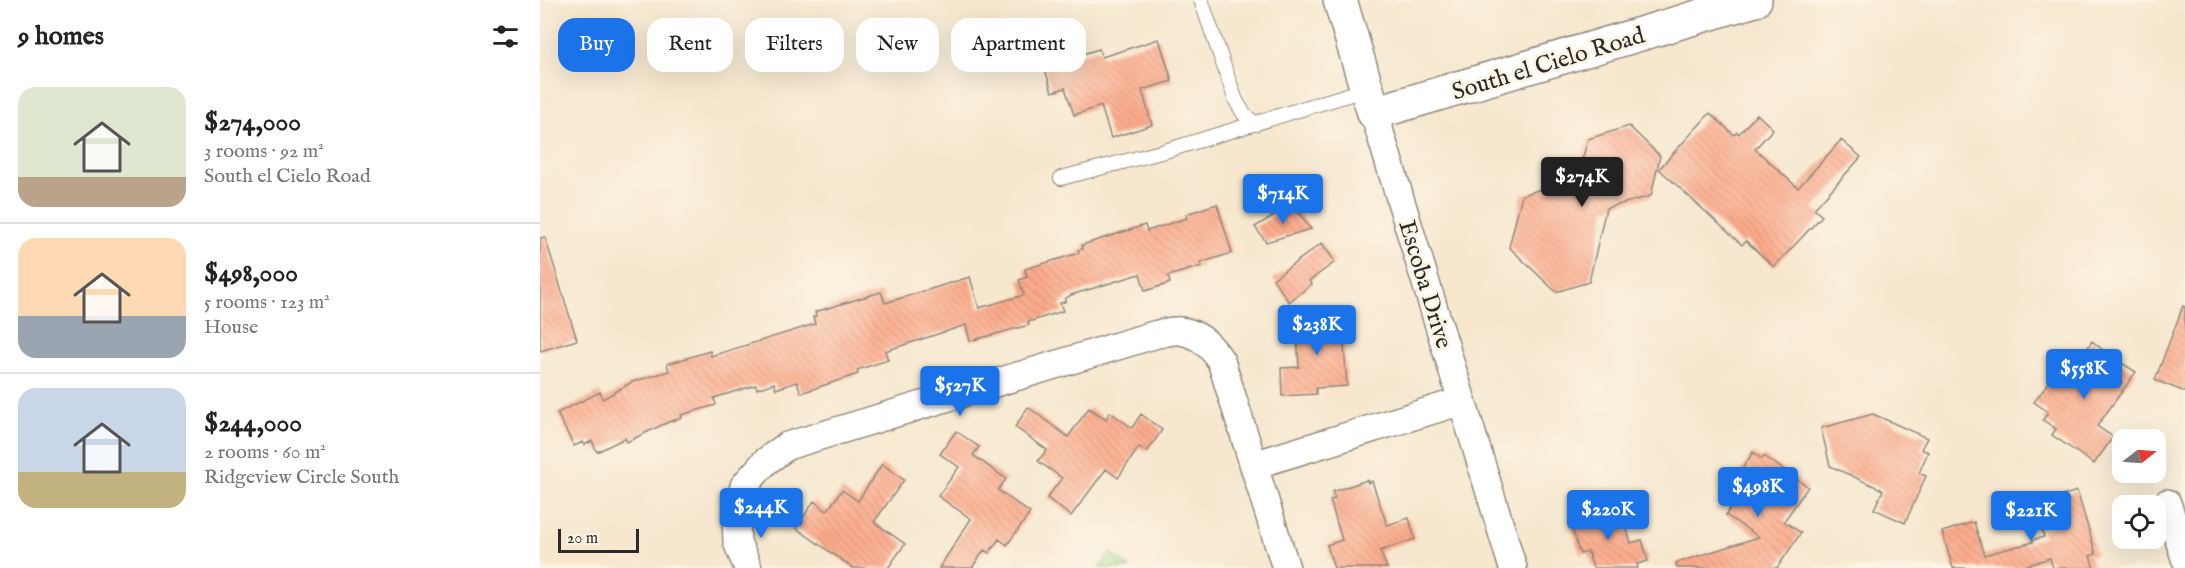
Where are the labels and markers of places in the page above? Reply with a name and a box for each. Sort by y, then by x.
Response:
pin: $274K [1540,157,1624,208]
pin: $714K [1241,174,1325,225]
pin: $238K [1275,305,1359,356]
pin: $558K [2042,349,2126,400]
pin: $527K [918,366,1002,417]
pin: $498K [1716,467,1800,518]
pin: $244K [719,488,803,539]
pin: $220K [1566,490,1650,541]
pin: $221K [1989,491,2073,542]

